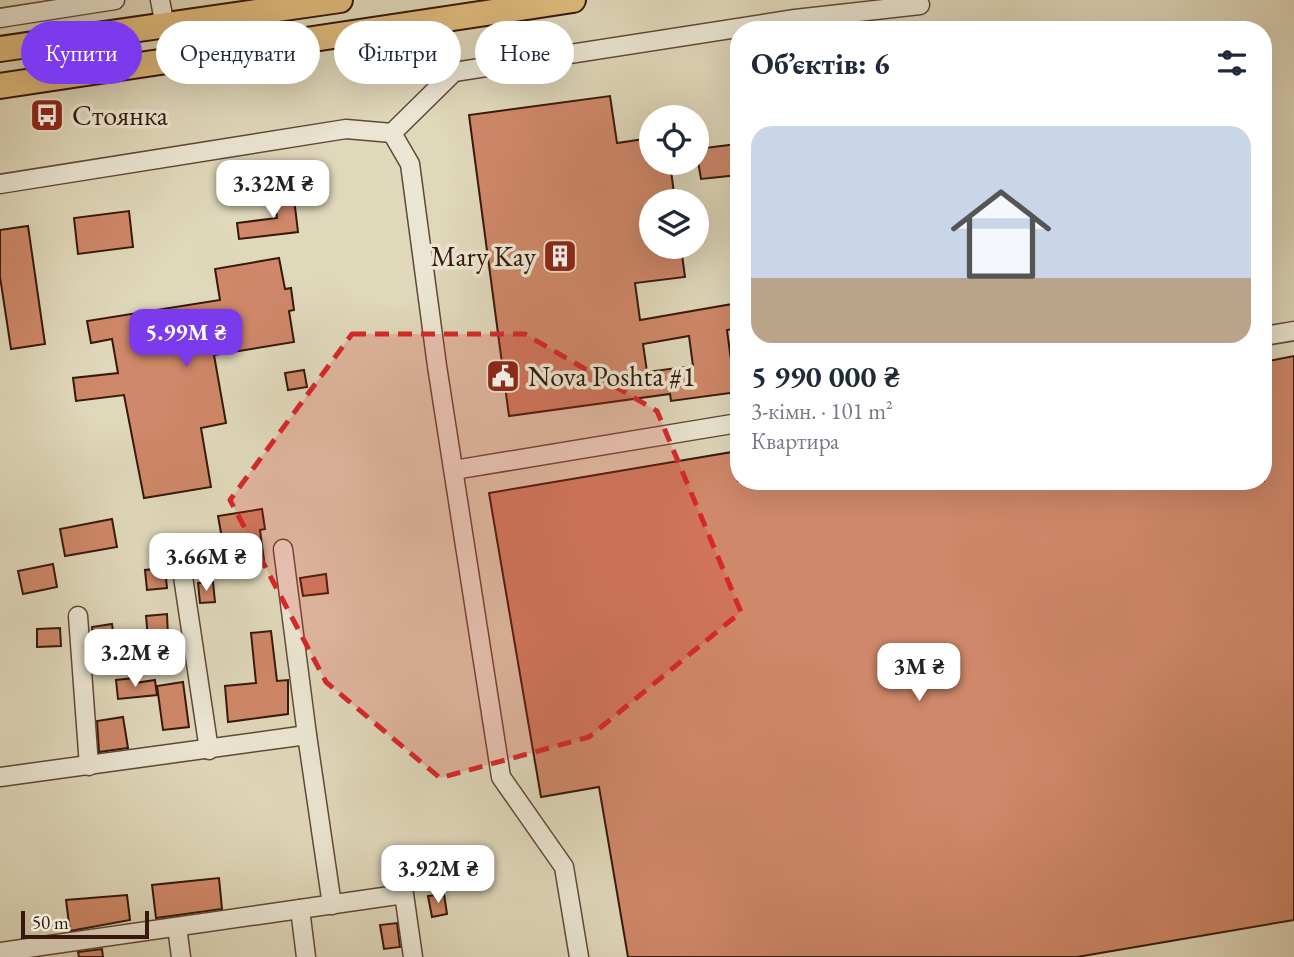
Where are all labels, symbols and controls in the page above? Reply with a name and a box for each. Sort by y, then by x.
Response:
chip: Купити [21,21,142,84]
chip: Орендувати [156,21,320,84]
chip: Фільтри [334,21,461,84]
chip: Нове [475,21,574,84]
text: Об’єктів: 6 [751,44,890,83]
icon: filters [1213,44,1251,82]
bus stop icon: Стоянка [28,96,66,134]
place label: Стоянка [72,97,169,133]
map controls [639,105,709,259]
button: locate [639,105,709,175]
pin: 3.32M ₴ [208,160,338,220]
text: 3.32M ₴ [232,168,314,198]
icon: home [938,171,1064,297]
button: layers [639,189,709,259]
building icon: Mary Kay [541,237,579,275]
place label: Mary Kay [431,238,537,274]
pin: 5.99M ₴ [121,310,251,369]
text: 5.99M ₴ [145,317,227,347]
public building icon: Nova Poshta #1 [484,357,522,395]
text: 5 990 000 ₴ [751,357,900,396]
place label: Nova Poshta #1 [528,358,696,394]
text: 3-кімн. · 101 m² [751,396,893,426]
text: Квартира [751,426,839,456]
pin: 3.66M ₴ [141,534,271,593]
text: 3.66M ₴ [165,541,247,571]
pin: 3.2M ₴ [78,630,192,689]
text: 3.2M ₴ [100,637,170,667]
pin: 3M ₴ [878,644,960,703]
text: 3M ₴ [893,651,945,681]
pin: 3.92M ₴ [373,846,503,905]
text: 3.92M ₴ [397,853,479,883]
scale bar [21,908,149,940]
text: 50 m [32,910,69,935]

